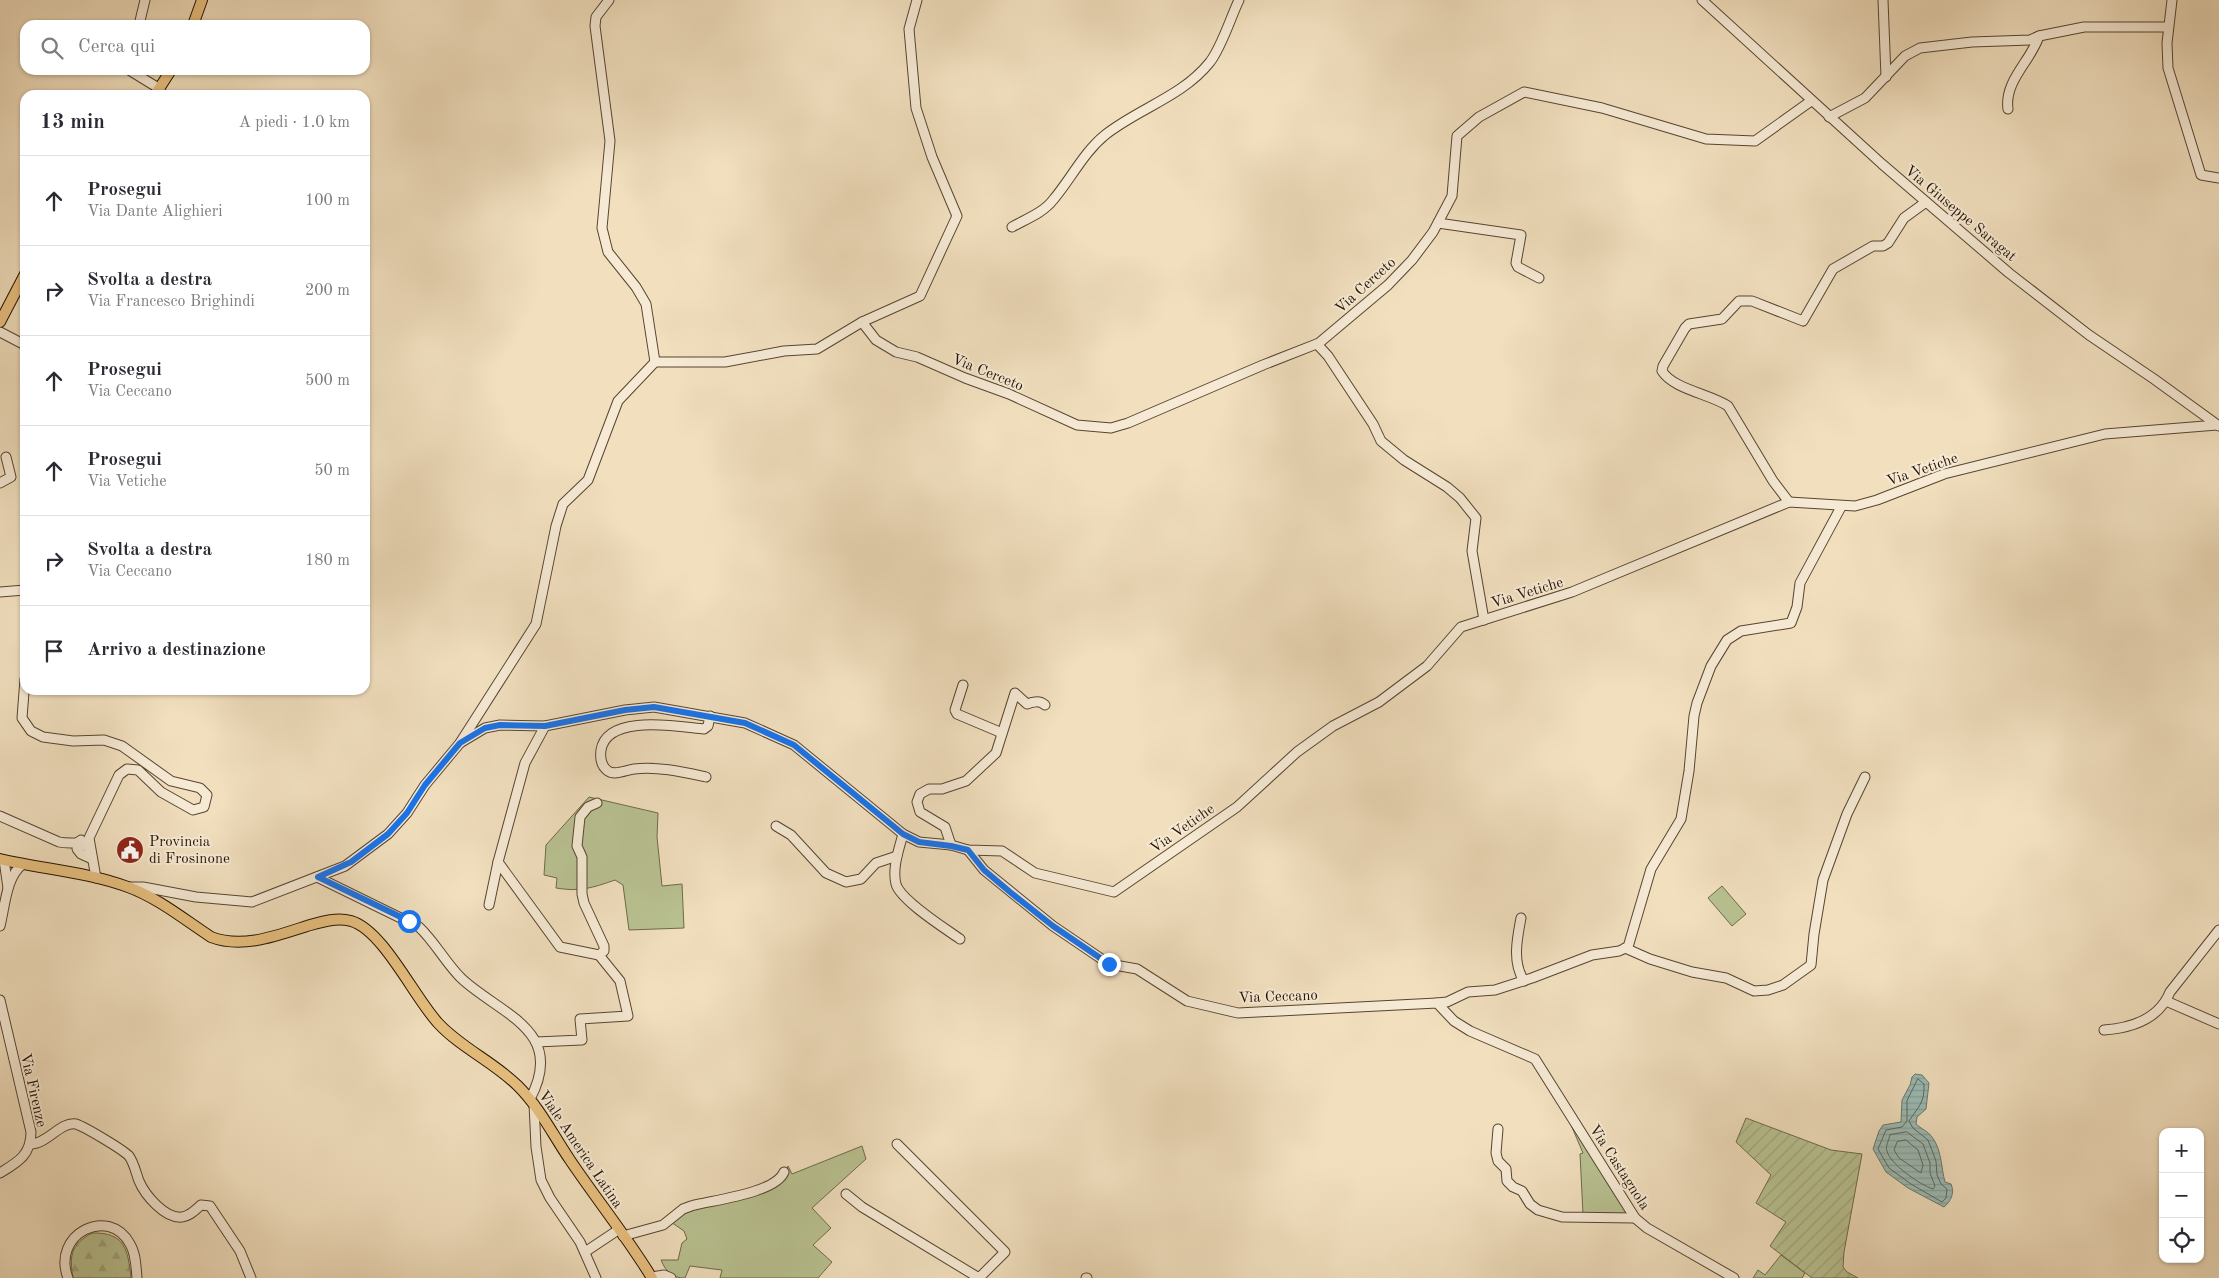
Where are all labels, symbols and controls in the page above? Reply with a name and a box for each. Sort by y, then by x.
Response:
search box [20,20,370,75]
icon: search [38,34,66,62]
text: Cerca qui [78,38,155,57]
text: 13 min [40,112,105,133]
text: A piedi · 1.0 km [239,115,350,131]
street label: Via Giuseppe Saragat [1901,163,2019,265]
text: Prosegui [87,181,162,200]
icon: ahead [40,187,68,215]
text: 100 m [305,193,350,209]
text: Via Dante Alighieri [87,204,223,220]
street label: Via Cerceto [1333,255,1399,317]
text: Svolta a destra [87,271,212,290]
icon: right [40,277,68,305]
text: 200 m [305,283,350,299]
text: Via Francesco Brighindi [87,294,255,310]
street label: Via Cerceto [949,352,1025,395]
text: Prosegui [87,361,162,380]
icon: ahead [40,367,68,395]
text: 500 m [305,373,350,389]
text: Via Ceccano [87,384,172,400]
text: Prosegui [87,451,162,470]
street label: Via Vetiche [1885,451,1960,490]
icon: ahead [40,457,68,485]
text: 50 m [314,463,350,479]
text: Via Vetiche [87,474,167,490]
text: Svolta a destra [87,541,212,560]
icon: right [40,547,68,575]
text: 180 m [305,553,350,569]
text: Via Ceccano [87,564,172,580]
street label: Via Vetiche [1490,575,1565,612]
icon: arrive [40,637,68,665]
text: Arrivo a destinazione [87,641,266,660]
street label: Via Vetiche [1148,802,1218,857]
public building icon: Provincia di Frosinone [115,835,145,865]
place label: Provincia di Frosinone [149,835,230,867]
route start [398,910,421,933]
route end [1098,953,1121,976]
street label: Via Ceccano [1238,989,1318,1006]
street label: Via Firenze [17,1052,48,1129]
street label: Viale America Latina [535,1088,625,1212]
street label: Via Castagnola [1586,1123,1652,1214]
map controls [2159,1128,2204,1263]
button: + [2159,1128,2204,1173]
button: − [2159,1173,2204,1218]
button: locate [2159,1218,2204,1263]

